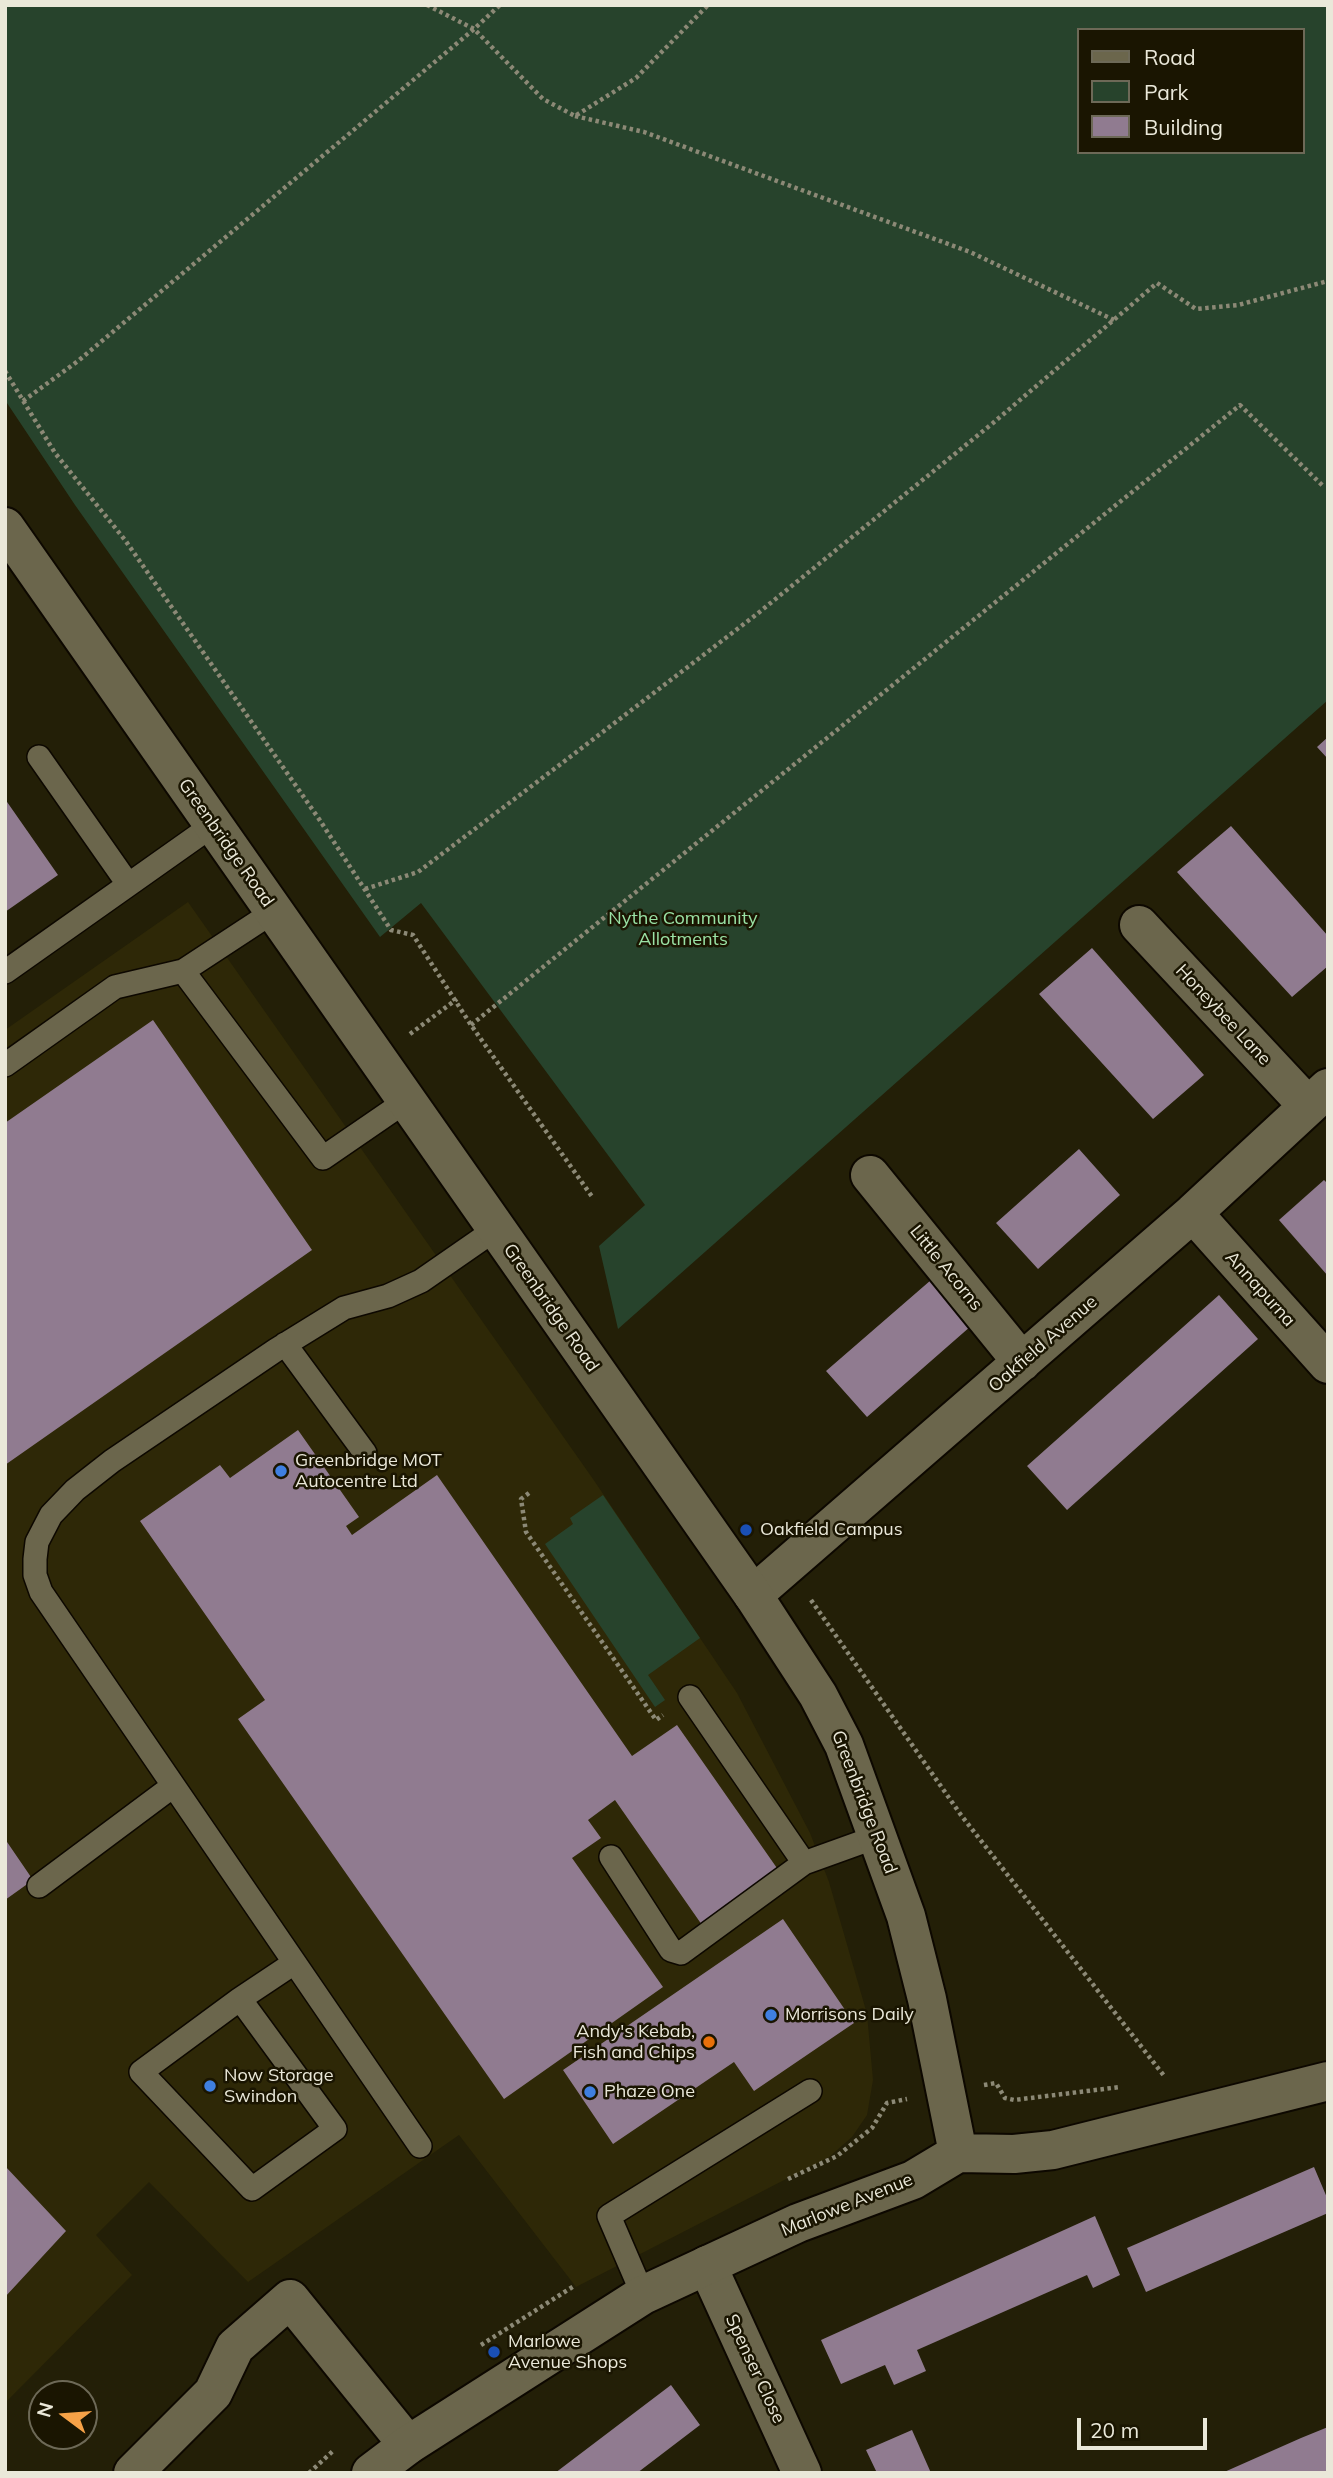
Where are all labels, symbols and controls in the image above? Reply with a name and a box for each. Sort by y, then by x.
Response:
legend [1078,28,1305,154]
text: Road [1144,44,1195,70]
text: Park [1144,79,1188,105]
text: Building [1144,114,1223,140]
street label: Greenbridge Road [174,775,278,911]
park label: Nythe Community Allotments [608,908,758,950]
street label: Honeybee Lane [1171,960,1275,1070]
street label: Little Acorns [905,1221,987,1315]
street label: Greenbridge Road [499,1240,603,1376]
street label: Annapurna [1220,1247,1300,1331]
street label: Oakfield Avenue [984,1291,1102,1397]
place label: Greenbridge MOT Autocentre Ltd [295,1450,442,1492]
marker: Greenbridge MOT Autocentre Ltd [273,1463,289,1479]
place label: Oakfield Campus [760,1519,903,1541]
marker: Oakfield Campus [738,1522,754,1538]
street label: Greenbridge Road [827,1727,901,1877]
place label: Morrisons Daily [785,2004,914,2026]
marker: Morrisons Daily [763,2007,779,2023]
place label: Andy's Kebab, Fish and Chips [573,2021,695,2064]
marker: Andy's Kebab, Fish and Chips [701,2034,717,2050]
place label: Now Storage Swindon [224,2065,333,2108]
marker: Now Storage Swindon [202,2078,218,2094]
place label: Phaze One [604,2081,695,2103]
marker: Phaze One [582,2084,598,2100]
street label: Marlowe Avenue [778,2169,916,2241]
street label: Spenser Close [720,2311,790,2427]
place label: Marlowe Avenue Shops [508,2331,627,2374]
marker: Marlowe Avenue Shops [486,2344,502,2360]
north arrow [28,2380,98,2450]
text: N [31,2400,58,2420]
scale bar [1081,2404,1210,2448]
text: 20 m [1090,2417,1139,2443]

